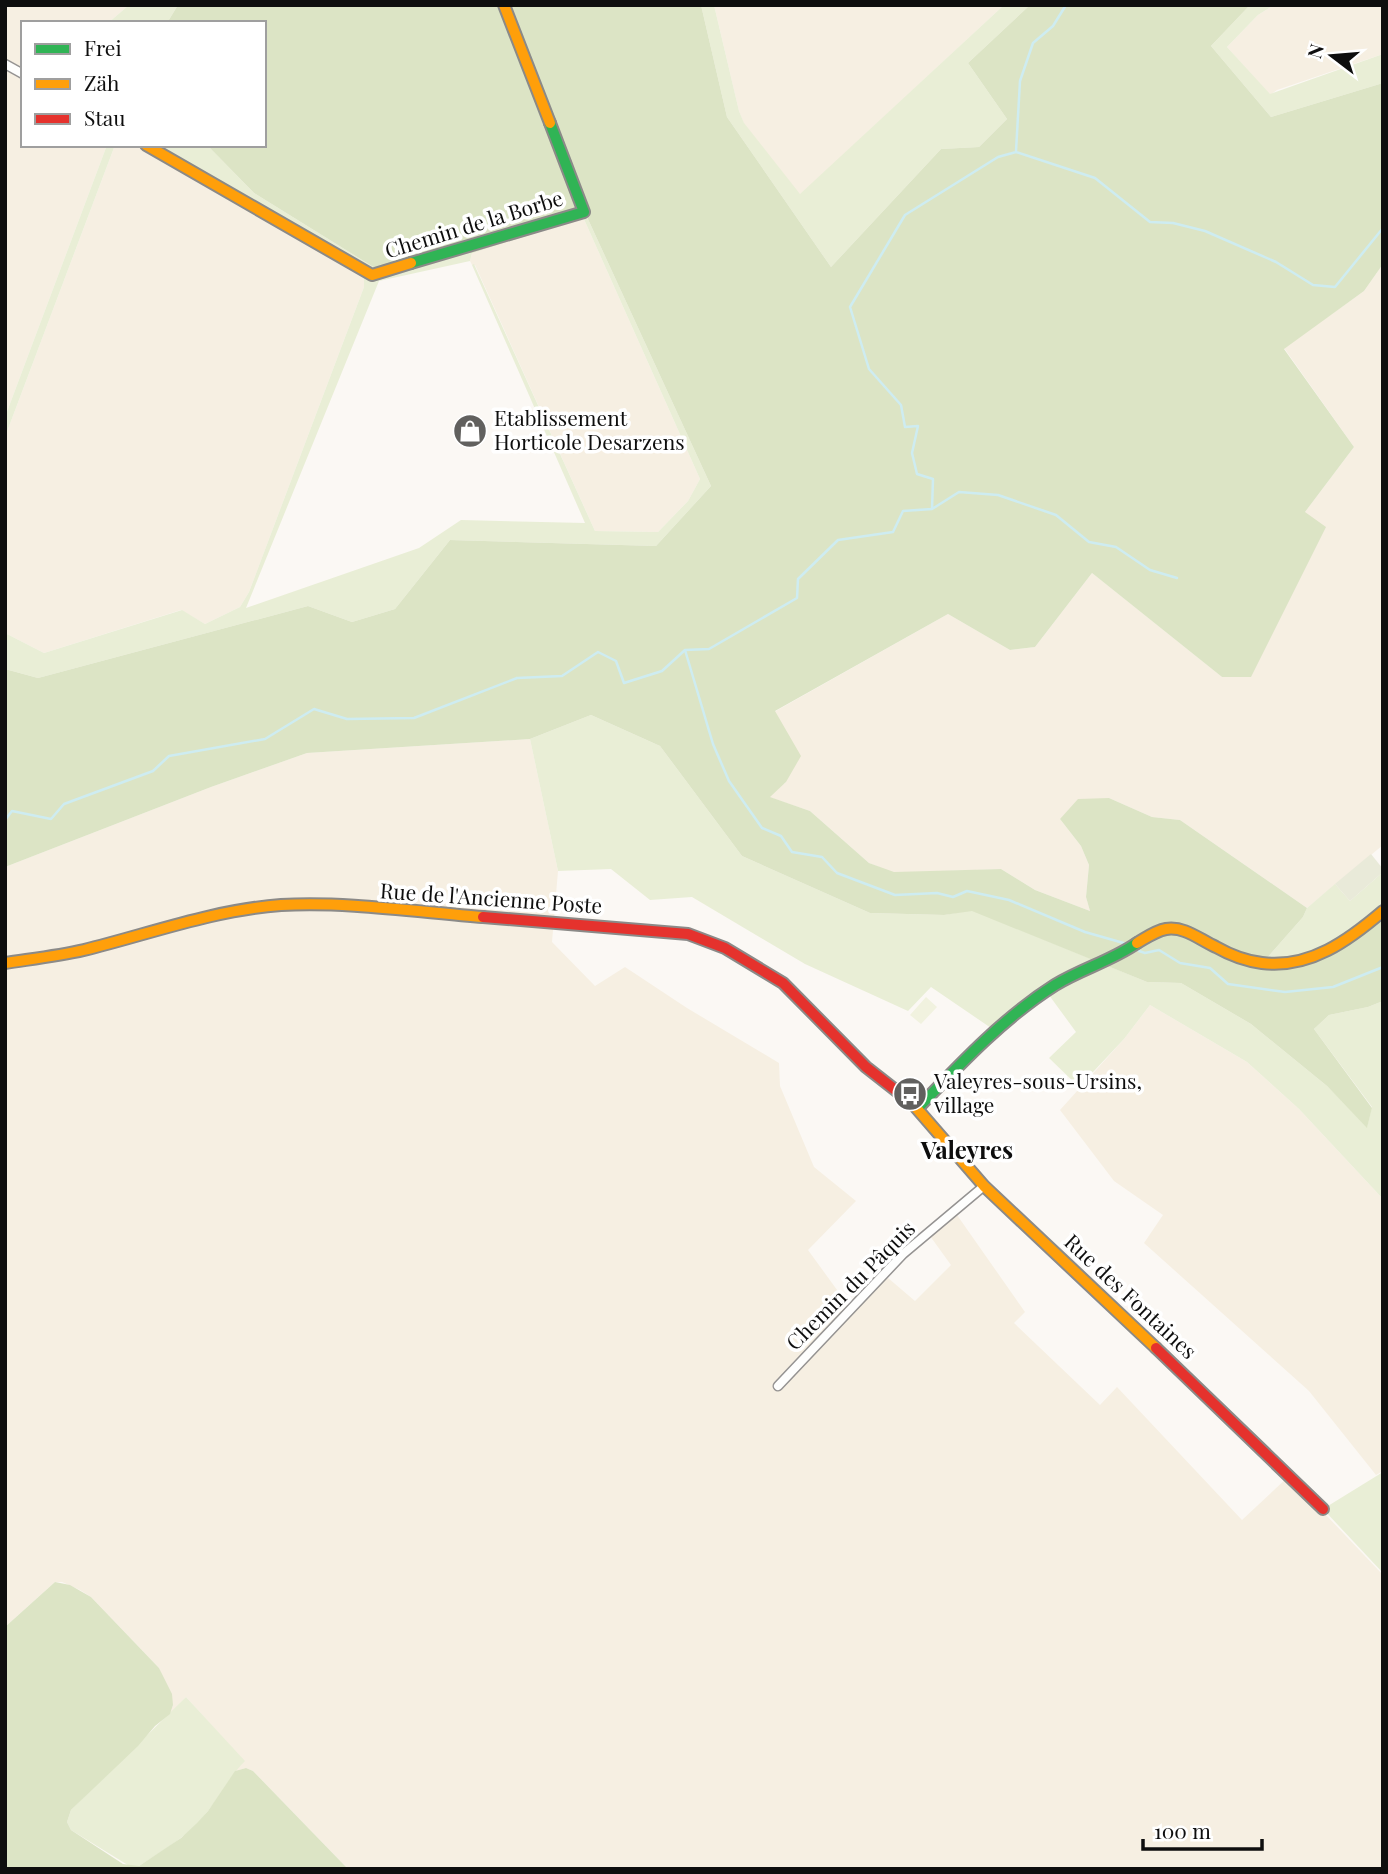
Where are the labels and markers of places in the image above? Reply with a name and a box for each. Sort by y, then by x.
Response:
place label: Etablissement Horticole Desarzens [494,403,685,455]
shop icon: Etablissement Horticole Desarzens [451,412,489,450]
place label: Valeyres-sous-Ursins, village [933,1066,1142,1118]
bus stop icon: Valeyres-sous-Ursins, village [891,1075,929,1113]

